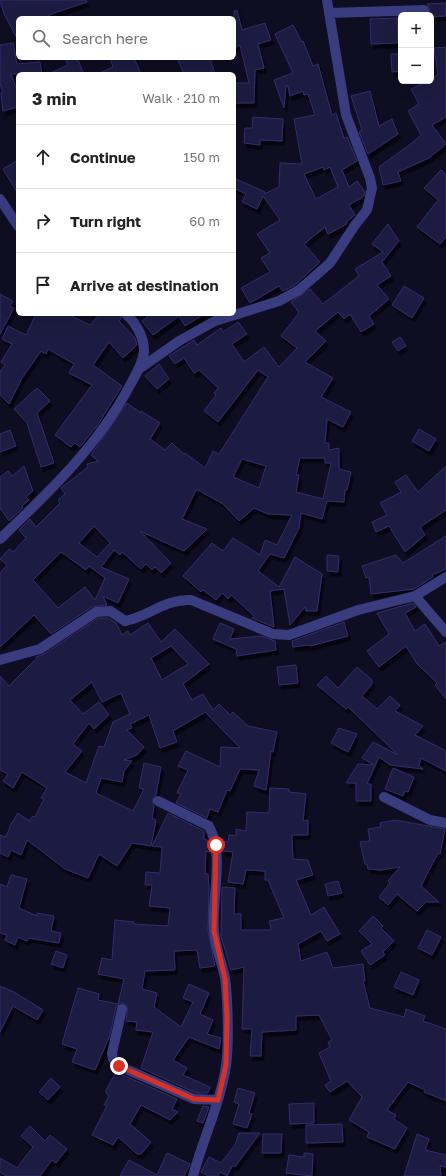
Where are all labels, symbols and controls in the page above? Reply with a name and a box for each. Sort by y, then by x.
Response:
map controls [398,12,434,84]
button: + [398,12,434,48]
search box [16,16,236,60]
icon: search [30,27,52,49]
text: Search here [62,29,148,47]
button: − [398,48,434,84]
text: 3 min [32,88,76,109]
text: Walk · 210 m [142,90,220,106]
icon: ahead [32,146,54,168]
text: Continue [70,148,136,166]
text: 150 m [183,149,220,165]
icon: right [32,210,54,232]
text: Turn right [70,212,141,230]
text: 60 m [189,213,220,229]
icon: arrive [32,274,54,296]
text: Arrive at destination [70,276,219,294]
route start [207,836,225,854]
route end [110,1057,128,1075]

